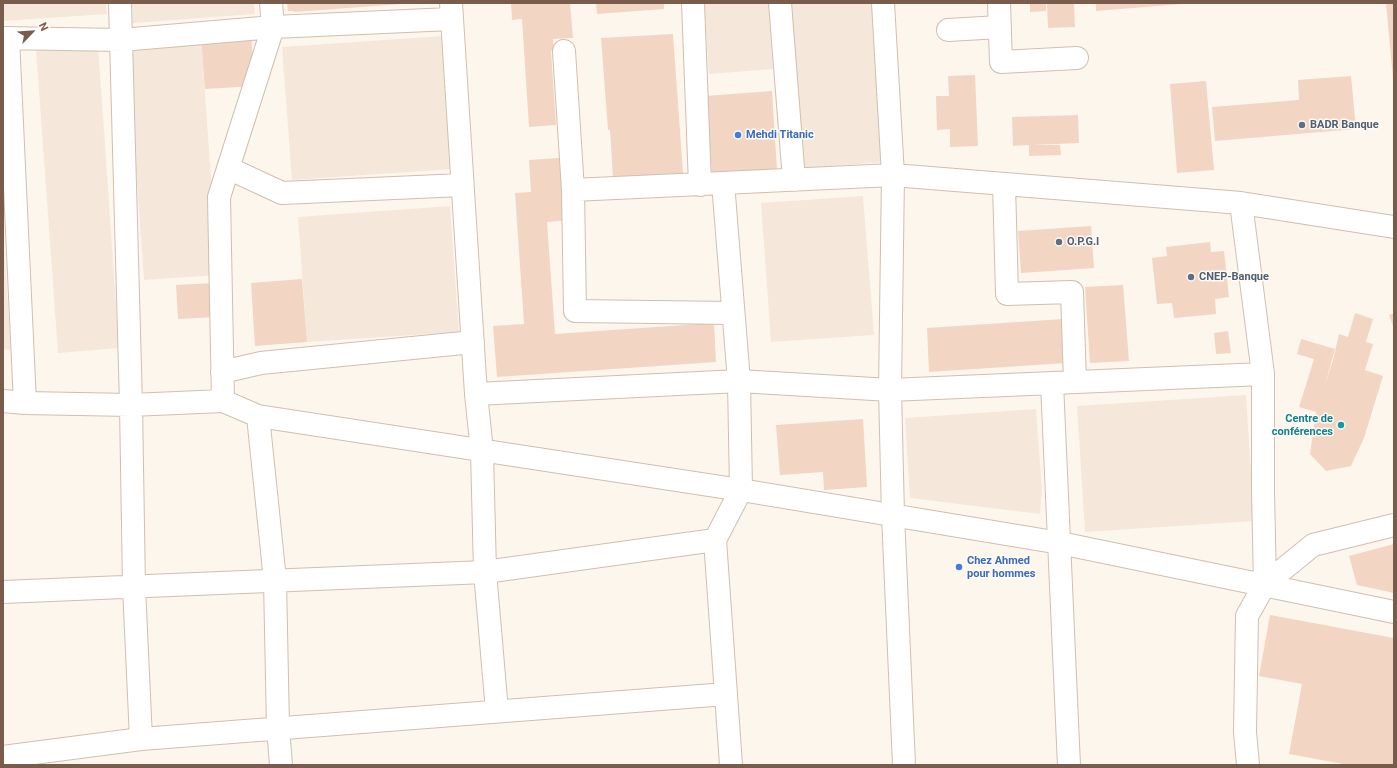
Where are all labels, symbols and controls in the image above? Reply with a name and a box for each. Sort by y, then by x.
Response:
north arrow [12,12,52,52]
text: N [36,20,51,33]
place label: BADR Banque [1310,118,1379,132]
marker: BADR Banque [1297,120,1307,130]
place label: Mehdi Titanic [746,128,814,142]
marker: Mehdi Titanic [733,130,743,140]
place label: O.P.G.I [1067,235,1099,249]
marker: O.P.G.I [1054,237,1064,247]
place label: CNEP-Banque [1199,270,1269,284]
marker: CNEP-Banque [1186,272,1196,282]
place label: Centre de conférences [1272,412,1333,438]
marker: Centre de conférences [1336,420,1346,430]
place label: Chez Ahmed pour hommes [967,554,1035,580]
marker: Chez Ahmed pour hommes [954,562,964,572]

